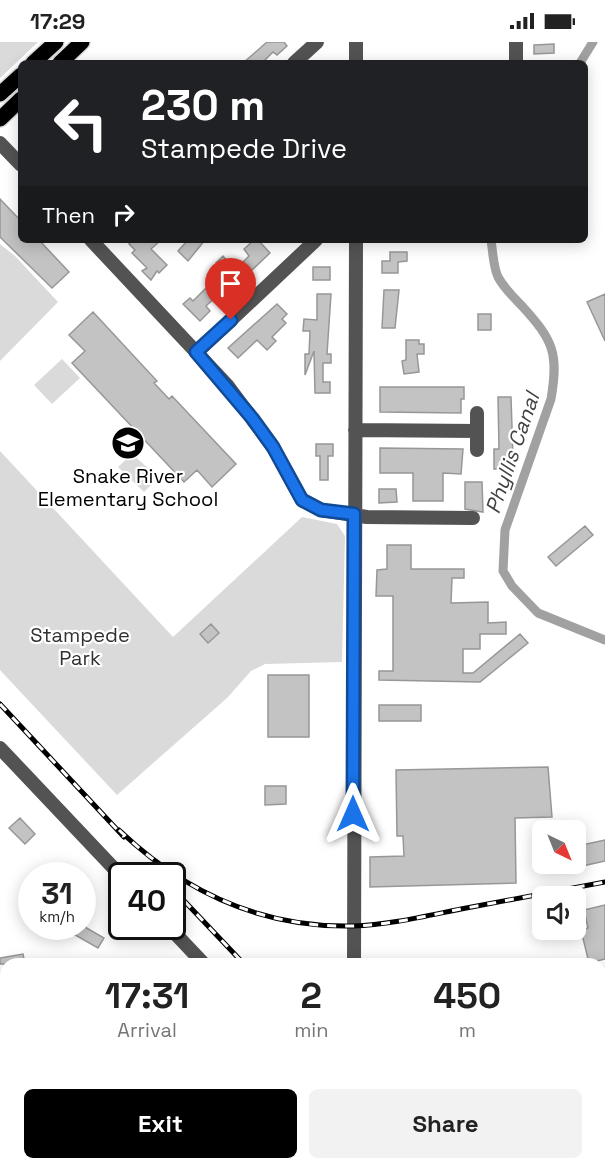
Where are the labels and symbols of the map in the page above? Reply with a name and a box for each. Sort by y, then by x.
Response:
pin [205,258,256,320]
water label: Phyllis Canal [479,386,546,517]
school or university icon: Snake River Elementary School [110,425,146,461]
place label: Snake River Elementary School [38,463,218,512]
park label: Stampede Park [30,622,130,671]
position arrow [321,782,385,846]
north arrow [532,820,586,874]
speed limit sign: 40 [108,862,186,940]

